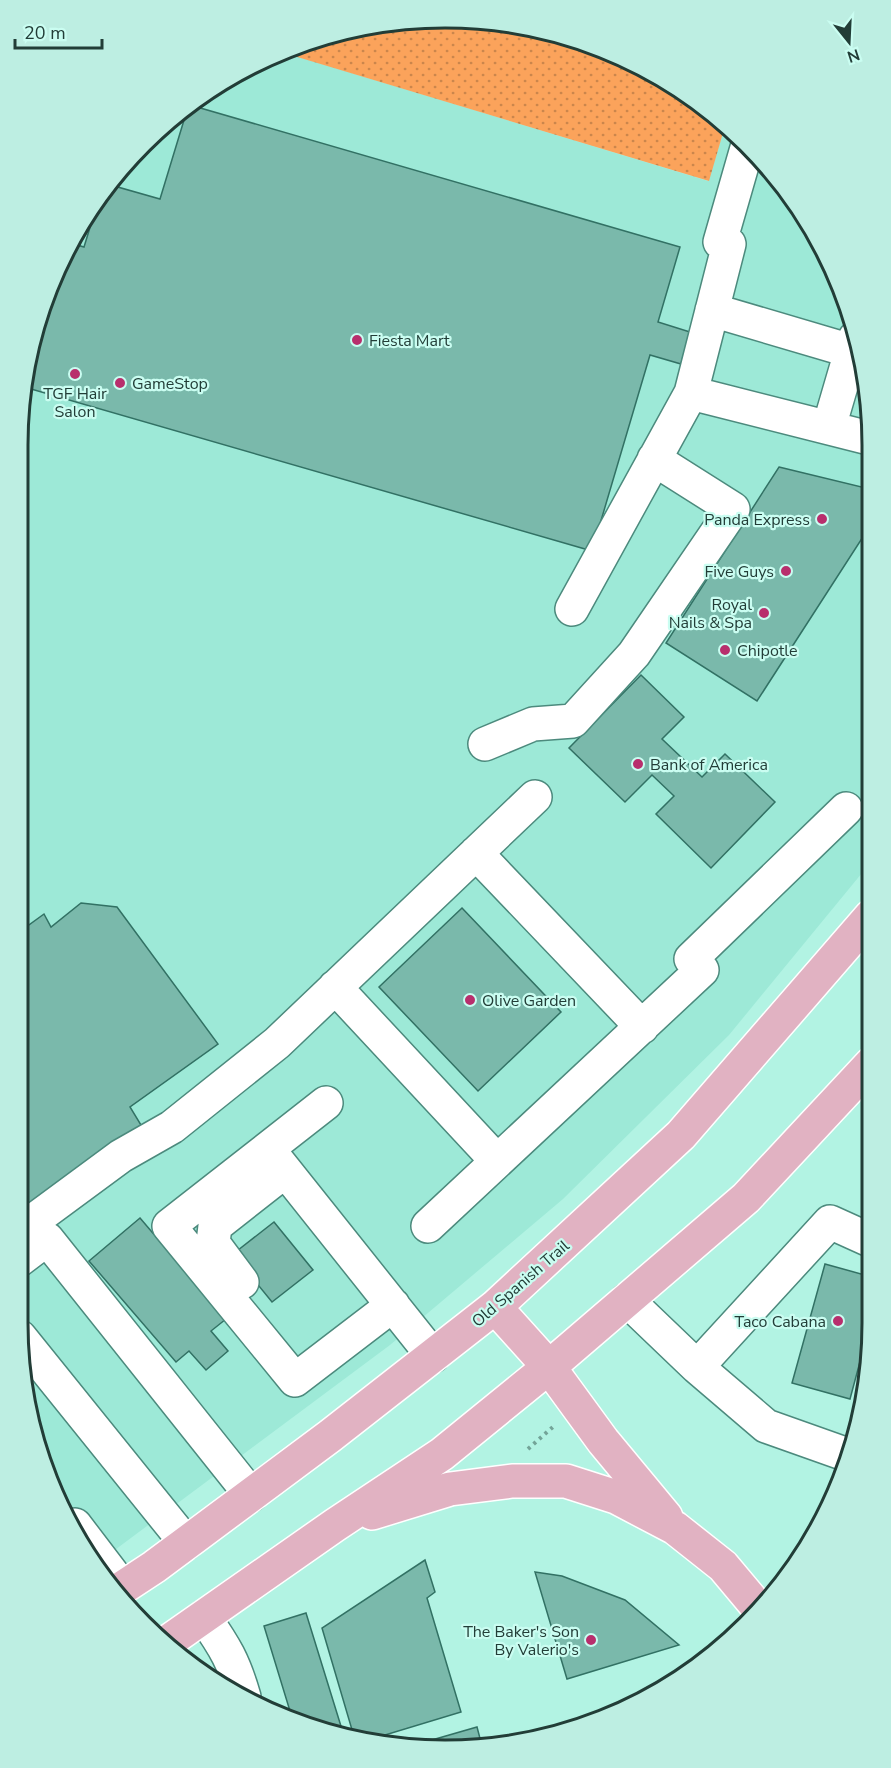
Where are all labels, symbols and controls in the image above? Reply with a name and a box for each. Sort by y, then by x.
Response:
scale bar [15,12,102,50]
north arrow [819,12,879,72]
text: 20 m [24,21,66,45]
text: N [844,43,862,68]
place label: Fiesta Mart [369,330,450,352]
marker: Fiesta Mart [350,333,364,347]
marker: TGF Hair Salon [68,367,82,381]
place label: GameStop [132,373,208,395]
marker: GameStop [113,376,127,390]
place label: TGF Hair Salon [43,383,107,423]
place label: Panda Express [704,509,810,531]
marker: Panda Express [815,512,829,526]
place label: Five Guys [704,561,774,583]
marker: Five Guys [779,564,793,578]
place label: Royal Nails & Spa [669,594,752,634]
marker: Royal Nails & Spa [757,606,771,620]
place label: Chipotle [737,640,797,662]
marker: Chipotle [718,643,732,657]
place label: Bank of America [650,754,768,776]
marker: Bank of America [631,757,645,771]
place label: Olive Garden [482,990,576,1012]
marker: Olive Garden [463,993,477,1007]
street label: Old Spanish Trail [467,1235,574,1332]
place label: Taco Cabana [734,1311,826,1333]
marker: Taco Cabana [831,1314,845,1328]
place label: The Baker's Son By Valerio's [463,1621,579,1661]
marker: The Baker's Son By Valerio's [584,1633,598,1647]

